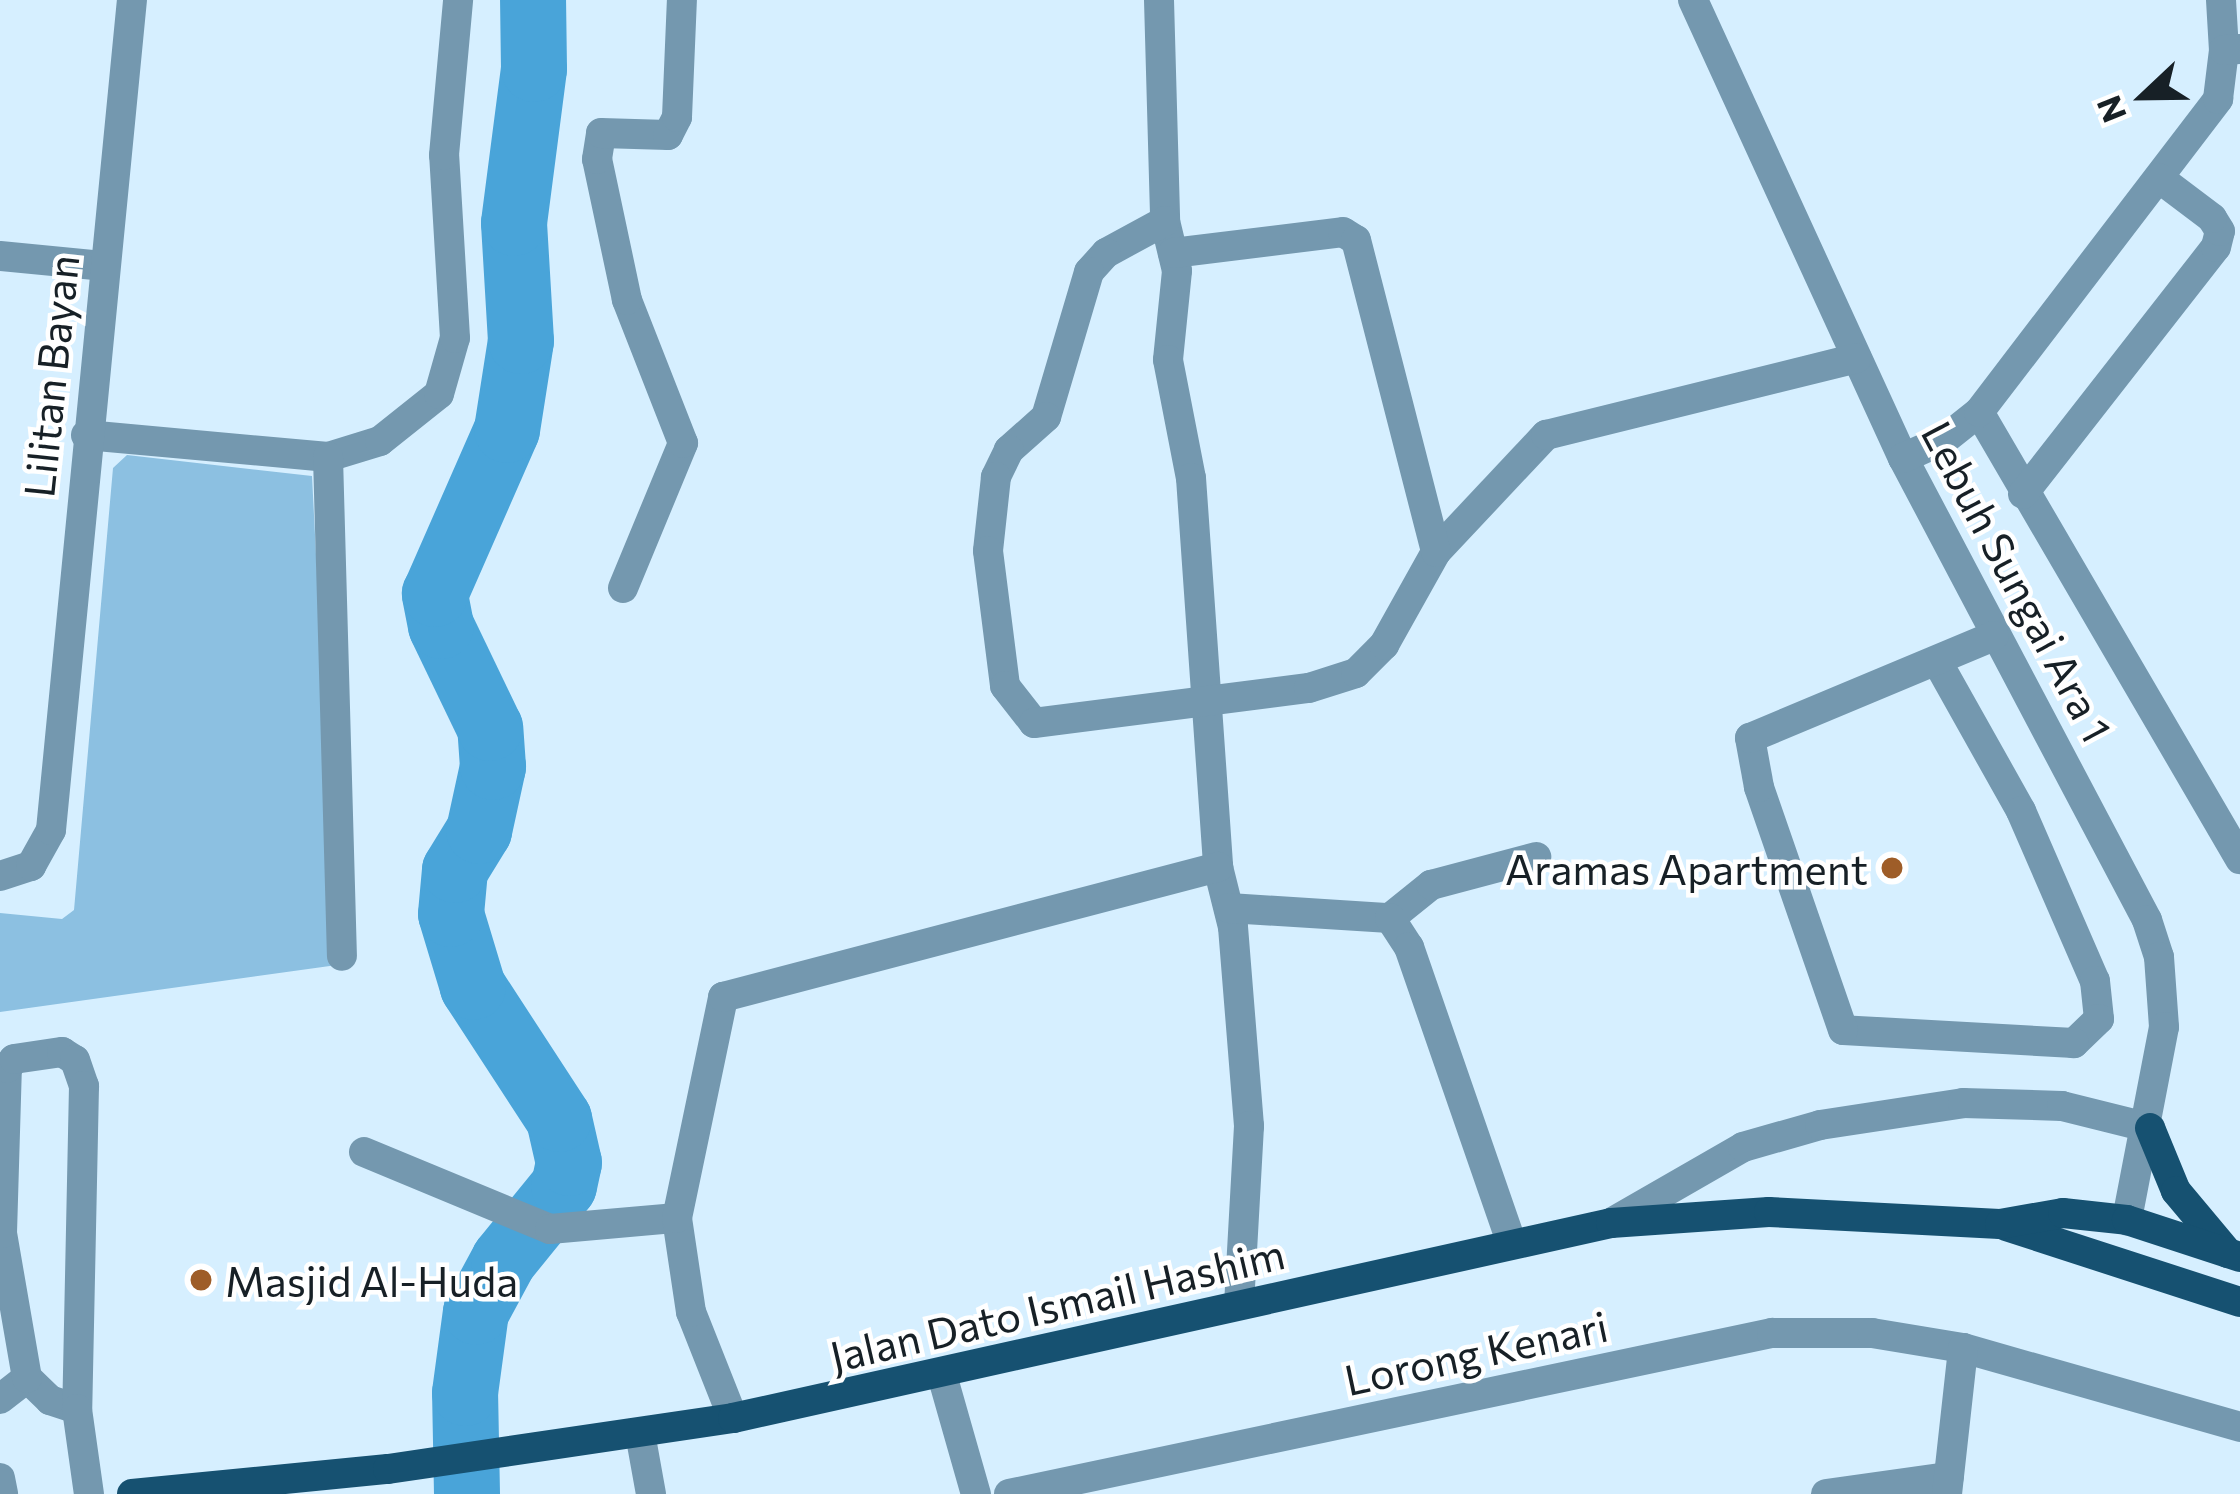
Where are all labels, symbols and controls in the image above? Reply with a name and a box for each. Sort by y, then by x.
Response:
north arrow [2084,36,2204,156]
text: N [2087,91,2134,129]
street label: Lilitan Bayan [12,252,88,500]
street label: Lebuh Sungai Ara 1 [1912,412,2124,750]
place label: Aramas Apartment [1505,843,1868,893]
marker: Aramas Apartment [1879,855,1905,881]
street label: Jalan Dato Ismail Hashim [825,1227,1289,1381]
place label: Masjid Al-Huda [225,1255,518,1305]
marker: Masjid Al-Huda [188,1267,214,1293]
street label: Lorong Kenari [1340,1300,1612,1404]

